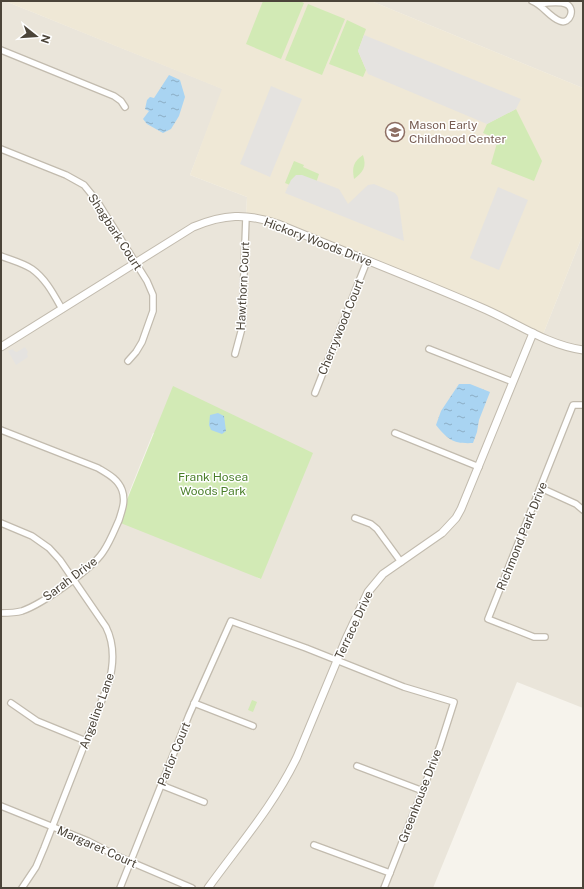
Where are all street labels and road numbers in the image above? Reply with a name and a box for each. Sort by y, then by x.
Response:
street label: Shagbark Court [85,191,145,273]
street label: Hickory Woods Drive [262,215,374,269]
street label: Hawthorn Court [234,241,252,331]
street label: Cherrywood Court [315,277,367,377]
street label: Richmond Park Drive [494,480,550,592]
street label: Sarah Drive [40,554,100,604]
street label: Terrace Drive [332,588,376,661]
street label: Angeline Lane [77,671,117,751]
street label: Parlor Court [155,720,193,788]
street label: Greenhouse Drive [396,747,444,845]
street label: Margaret Court [55,823,139,871]

